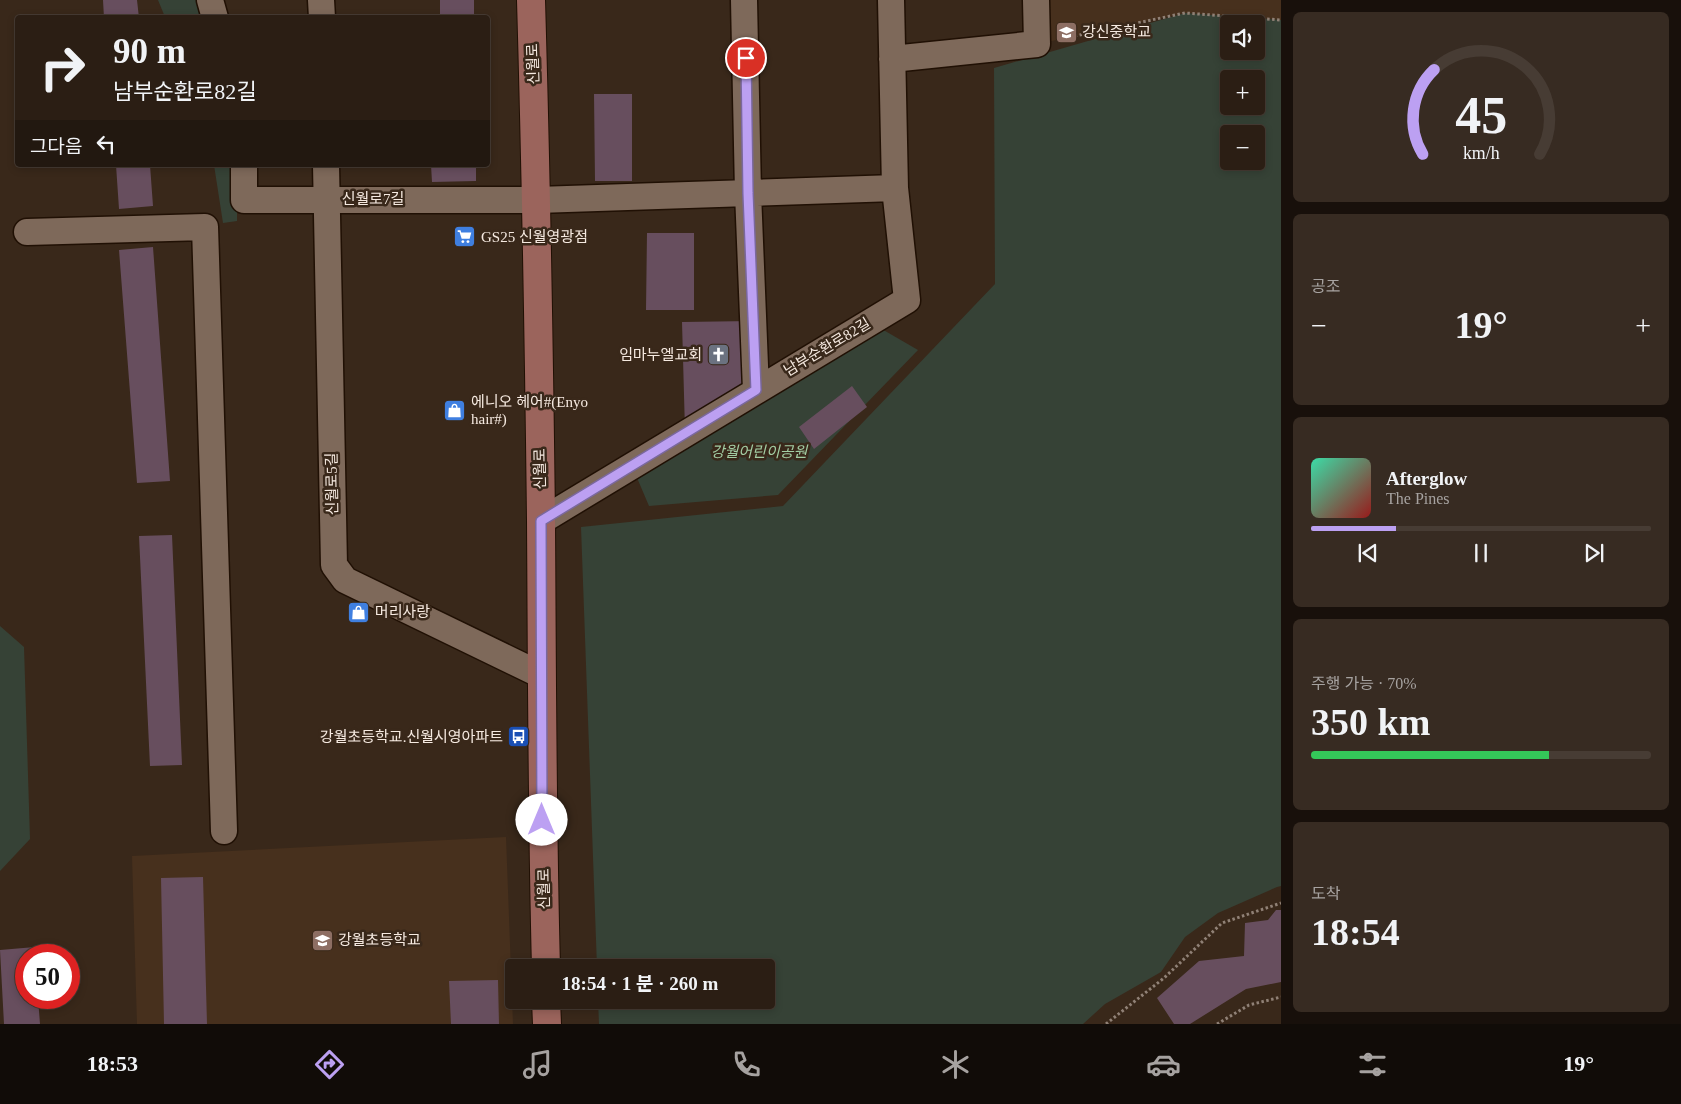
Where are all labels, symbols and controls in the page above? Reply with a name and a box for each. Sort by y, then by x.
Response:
map controls [1220,15,1265,170]
button: sound [1220,15,1265,60]
school or university icon: 강신중학교 [1054,20,1078,44]
place label: 강신중학교 [1082,23,1151,40]
text: 90 m [113,32,186,71]
icon: right [30,35,95,100]
pin [725,37,767,79]
street label: 신월로 [524,43,542,85]
icon: arrive [732,44,760,72]
button: + [1220,70,1265,115]
text: 남부순환로82길 [113,79,256,104]
text: 45 [1455,87,1507,144]
button: − [1220,125,1265,170]
icon: left [92,130,120,158]
text: 그다음 [30,136,82,157]
text: km/h [1463,143,1499,163]
street label: 신월로7길 [342,191,404,207]
supermarket icon: GS25 신월영광점 [453,225,477,249]
place label: GS25 신월영광점 [481,229,588,245]
text: 공조 [1311,278,1340,295]
text: 19° [1454,304,1508,346]
text: − [1311,310,1327,341]
text: + [1635,310,1651,341]
street label: 남부순환로82길 [780,314,873,379]
church icon: 임마누엘교회 [706,343,730,367]
place label: 임마누엘교회 [619,347,702,363]
place label: 에니오 헤어#(Enyo hair#) [471,394,588,428]
shop icon: 에니오 헤어#(Enyo hair#) [443,399,467,423]
park label: 강월어린이공원 [711,444,808,460]
street label: 신월로 [532,448,548,490]
street label: 신월로5길 [323,453,341,515]
text: Afterglow [1386,468,1467,489]
text: The Pines [1386,490,1450,507]
icon: previous [1354,539,1382,567]
icon: pause [1467,539,1495,567]
icon: next [1580,539,1608,567]
shop icon: 머리사랑 [347,600,371,624]
place label: 머리사랑 [375,604,430,620]
text: 주행 가능 · 70% [1311,675,1417,692]
text: 350 km [1311,701,1430,743]
bus stop icon: 강월초등학교.신월시영아파트 [507,725,531,749]
place label: 강월초등학교.신월시영아파트 [320,728,503,745]
position arrow [515,793,567,845]
street label: 신월로 [536,868,552,910]
text: 도착 [1311,885,1340,902]
text: 18:54 [1311,911,1400,953]
school or university icon: 강월초등학교 [310,928,334,952]
place label: 강월초등학교 [338,931,421,948]
speed limit sign: 50 [15,944,80,1009]
text: 18:54 · 1 분 · 260 m [562,973,718,994]
icon: directions [312,1047,347,1082]
icon: music [520,1047,555,1082]
icon: phone [729,1047,764,1082]
icon: climate [938,1047,973,1082]
icon: car [1146,1047,1181,1082]
icon: filters [1355,1047,1390,1082]
text: 18:53 [87,1051,138,1076]
text: 19° [1563,1051,1594,1076]

